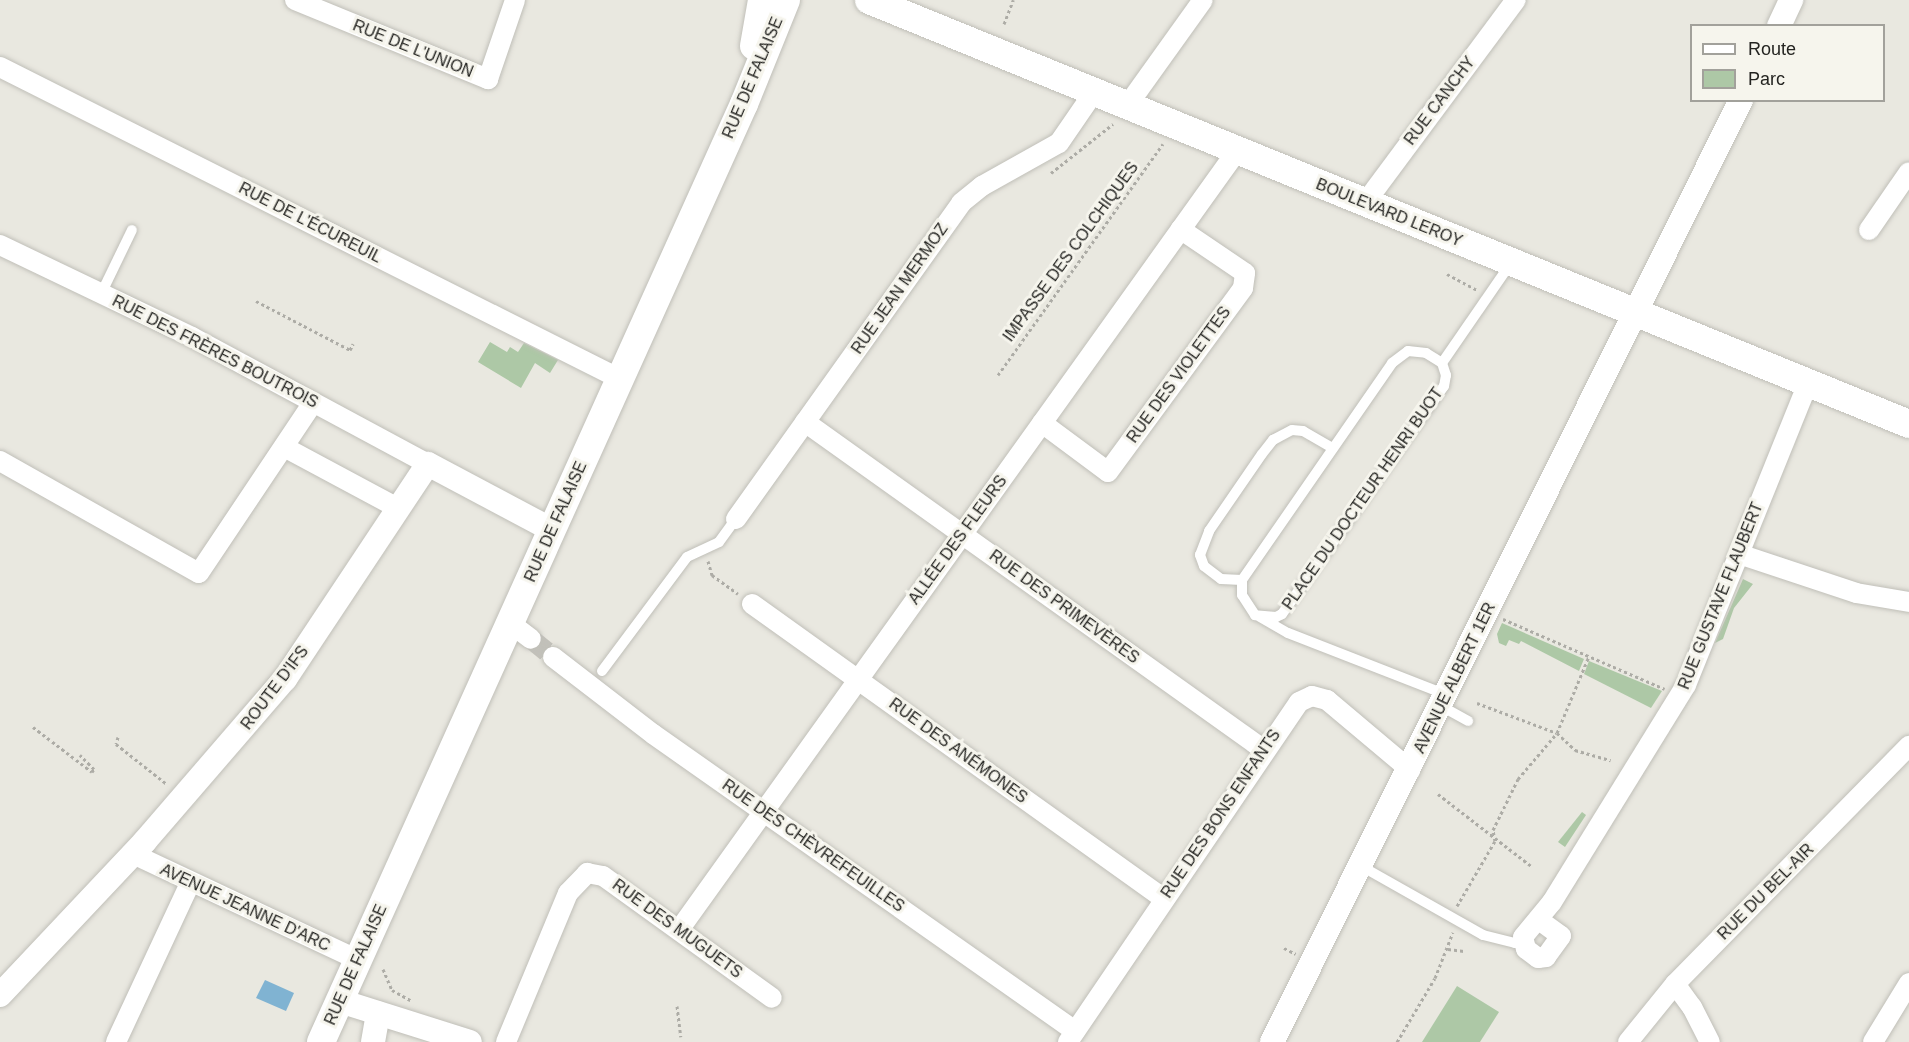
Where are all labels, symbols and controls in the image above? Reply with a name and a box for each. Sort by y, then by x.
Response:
street label: RUE DE FALAISE [719,14,787,142]
street label: RUE DE L'UNION [350,16,476,82]
legend [1690,24,1885,102]
text: Route [1748,39,1796,59]
street label: RUE CANCHY [1401,53,1479,149]
text: Parc [1748,69,1785,89]
street label: IMPASSE DES COLCHIQUES [999,158,1143,346]
street label: BOULEVARD LEROY [1313,175,1465,251]
street label: RUE DE L'ÉCUREUIL [235,179,385,267]
street label: RUE JEAN MERMOZ [848,220,952,358]
street label: RUE DES FRÈRES BOUTROIS [109,292,321,412]
street label: RUE DES VIOLETTES [1123,303,1235,447]
street label: PLACE DU DOCTEUR HENRI BUOT [1279,384,1447,614]
street label: RUE DE FALAISE [521,459,591,585]
street label: ALLÉE DES FLEURS [905,472,1011,608]
street label: RUE GUSTAVE FLAUBERT [1675,500,1767,692]
street label: RUE DES PRIMEVÈRES [985,546,1143,668]
street label: AVENUE ALBERT 1ER [1410,599,1500,757]
street label: ROUTE D'IFS [237,642,313,734]
street label: RUE DES ANÉMONES [885,694,1031,808]
street label: RUE DES BONS ENFANTS [1157,726,1285,902]
street label: RUE DES CHÈVREFEUILLES [718,776,908,916]
street label: RUE DU BEL-AIR [1714,840,1818,944]
street label: AVENUE JEANNE D'ARC [157,860,333,956]
street label: RUE DES MUGUETS [608,876,746,982]
street label: RUE DE FALAISE [321,902,391,1028]

